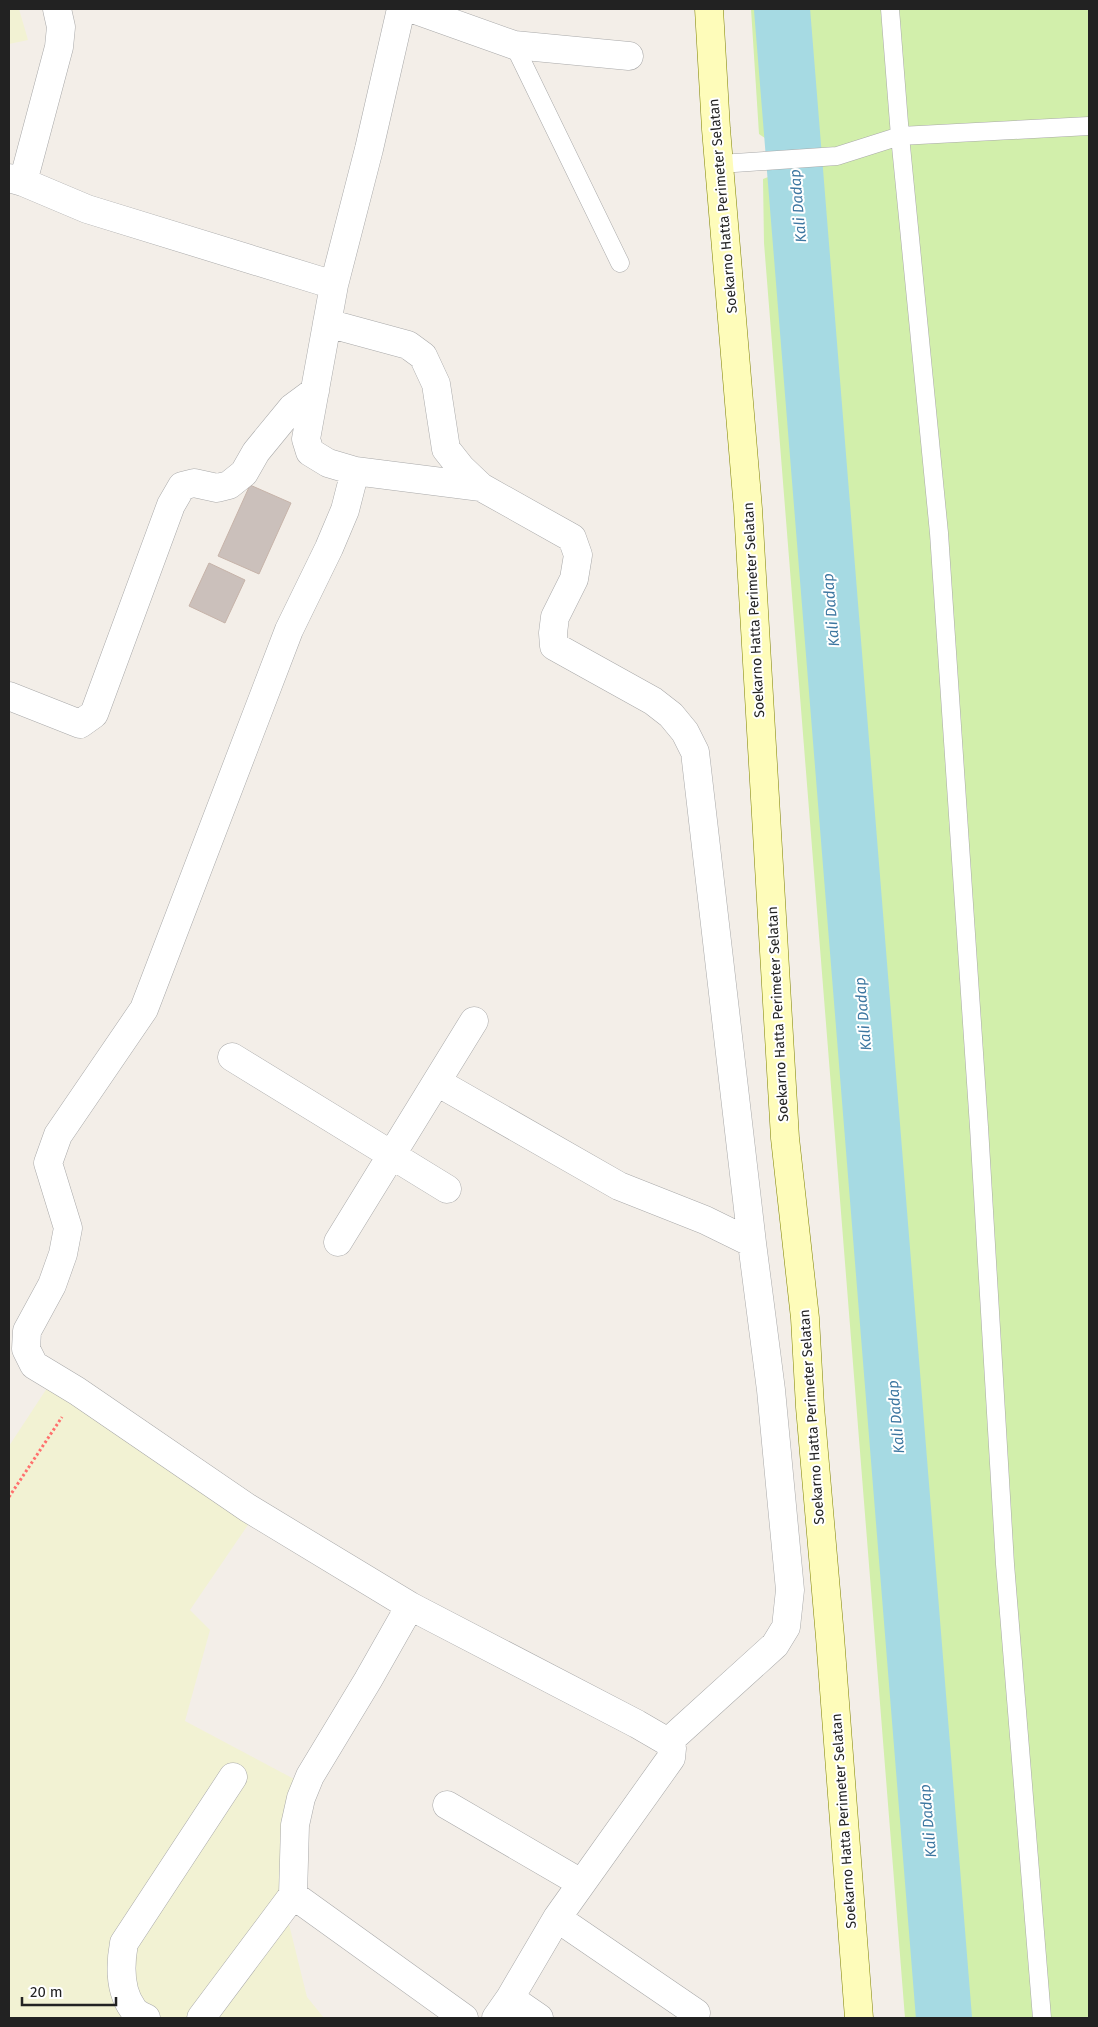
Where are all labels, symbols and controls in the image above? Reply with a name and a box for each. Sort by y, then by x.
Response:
street label: Soekarno Hatta Perimeter Selatan [705,98,741,314]
water label: Kali Dadap [786,169,810,243]
street label: Soekarno Hatta Perimeter Selatan [740,502,768,718]
water label: Kali Dadap [819,573,843,647]
street label: Soekarno Hatta Perimeter Selatan [764,906,792,1122]
water label: Kali Dadap [851,977,875,1051]
street label: Soekarno Hatta Perimeter Selatan [796,1309,828,1525]
water label: Kali Dadap [884,1380,908,1454]
street label: Soekarno Hatta Perimeter Selatan [828,1713,860,1929]
water label: Kali Dadap [916,1784,940,1858]
scale bar [22,1974,116,2006]
text: 20 m [30,1983,63,2001]

